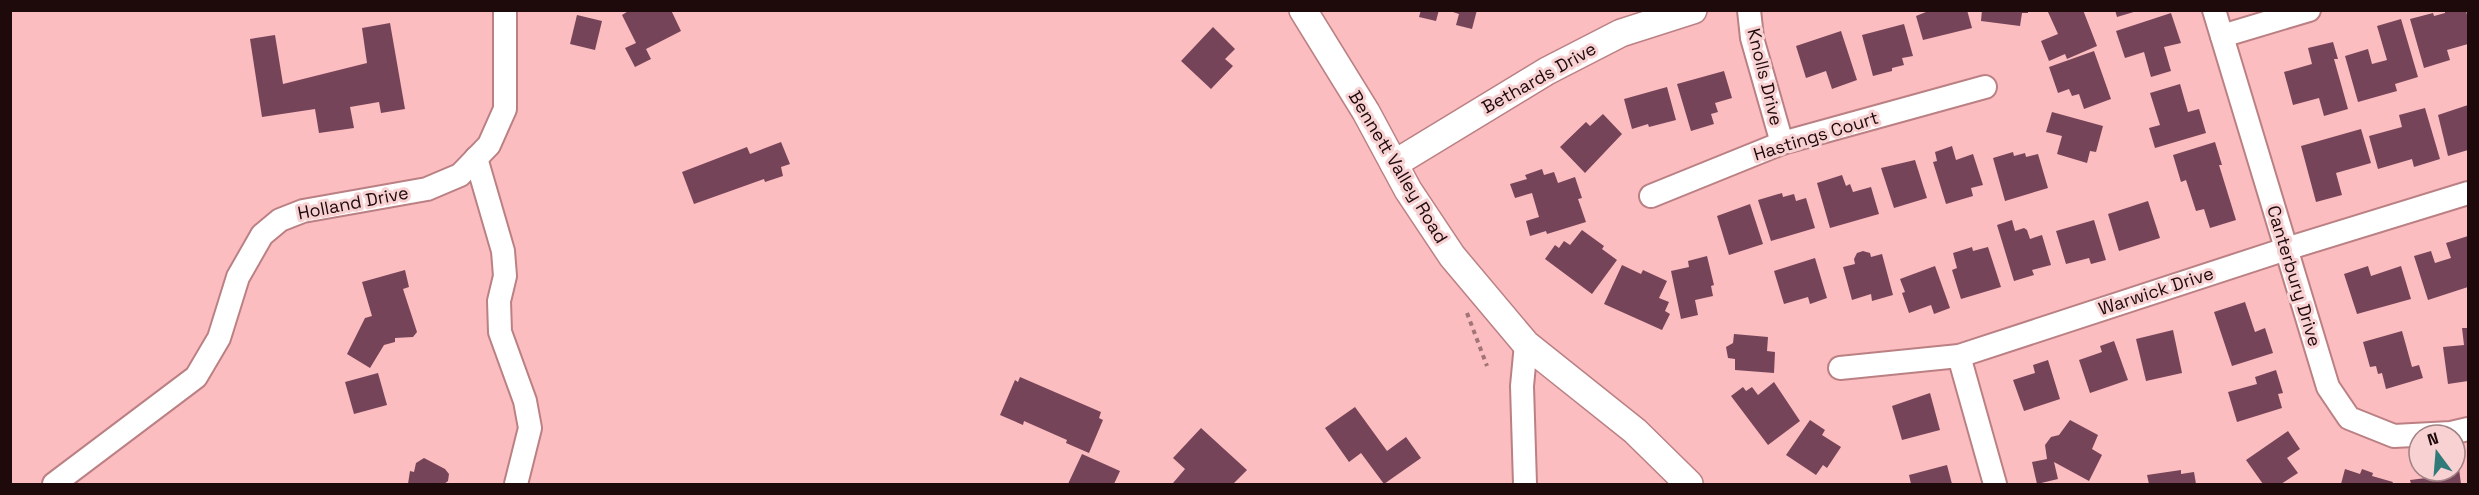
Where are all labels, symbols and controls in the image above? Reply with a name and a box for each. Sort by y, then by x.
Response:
street label: Knolls Drive [1742,26,1789,128]
street label: Bethards Drive [1478,37,1600,118]
street label: Bennett Valley Road [1344,86,1453,247]
street label: Hastings Court [1751,106,1881,165]
street label: Holland Drive [296,180,410,225]
street label: Canterbury Drive [2262,203,2327,349]
street label: Warwick Drive [2095,261,2216,320]
north arrow [2407,423,2467,483]
text: N [2425,427,2441,451]

